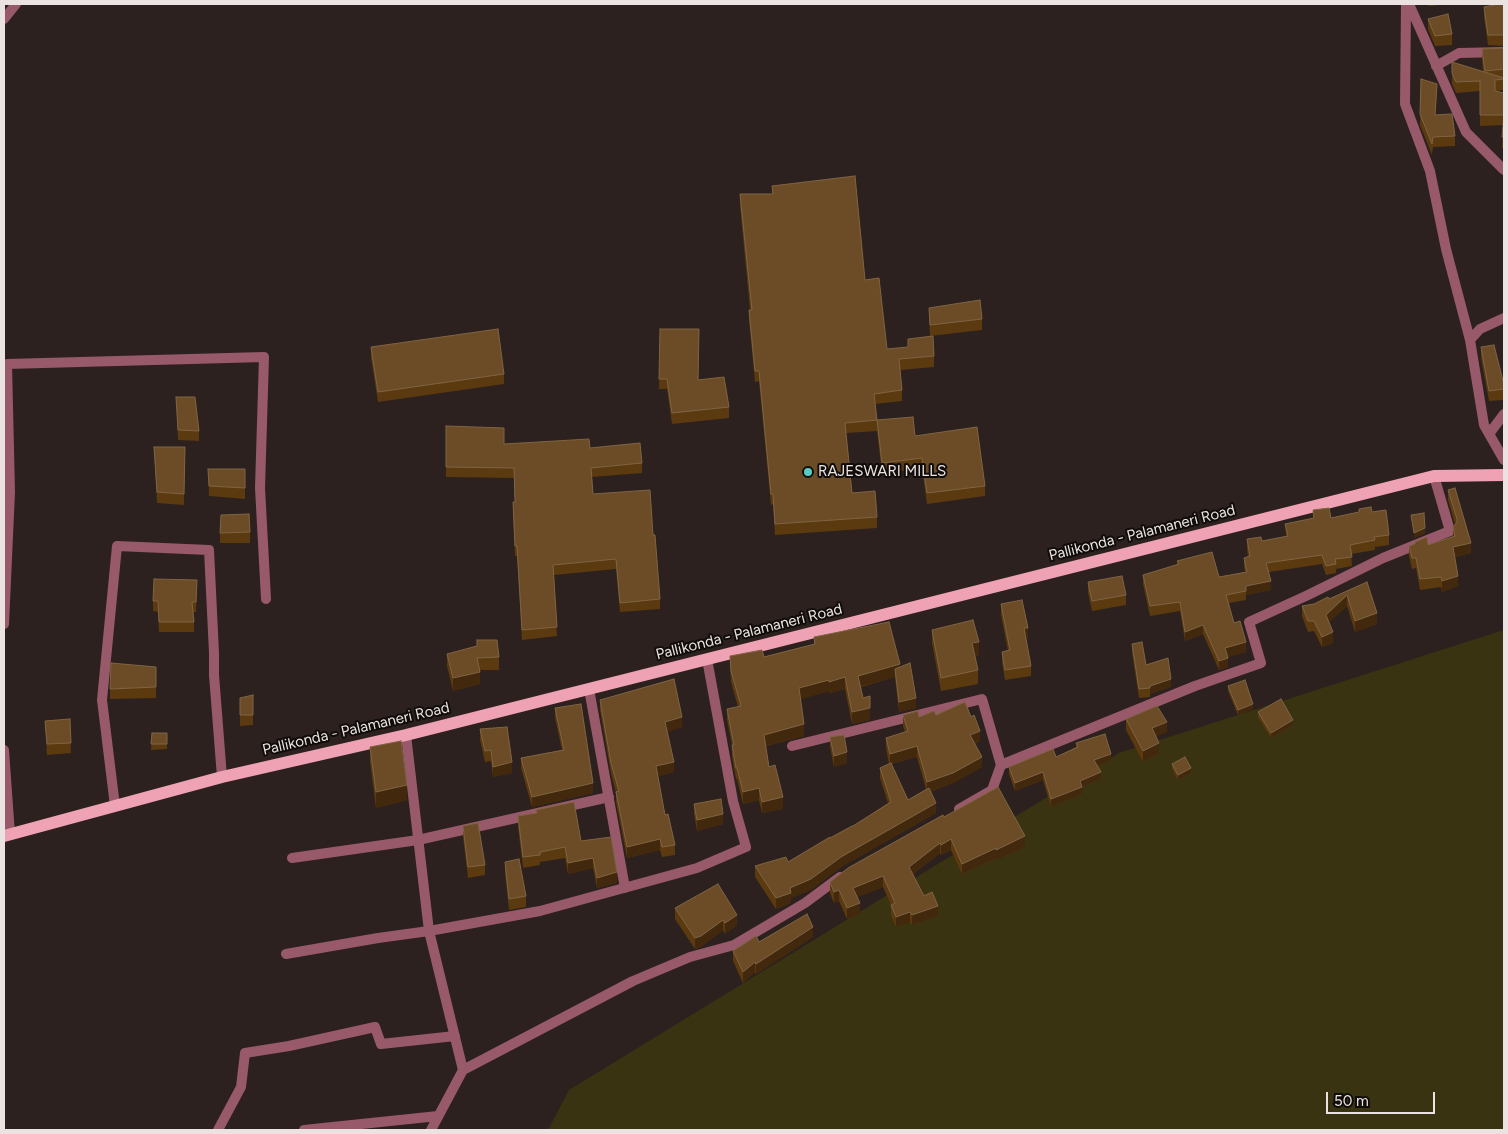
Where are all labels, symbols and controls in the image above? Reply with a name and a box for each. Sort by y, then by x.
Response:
place label: RAJESWARI MILLS [818,463,946,481]
marker: RAJESWARI MILLS [802,466,814,478]
street label: Pallikonda - Palamaneri Road [1047,501,1237,565]
street label: Pallikonda - Palamaneri Road [654,600,844,664]
street label: Pallikonda - Palamaneri Road [261,699,451,759]
scale bar [1328,1082,1437,1114]
text: 50 m [1334,1092,1369,1110]

